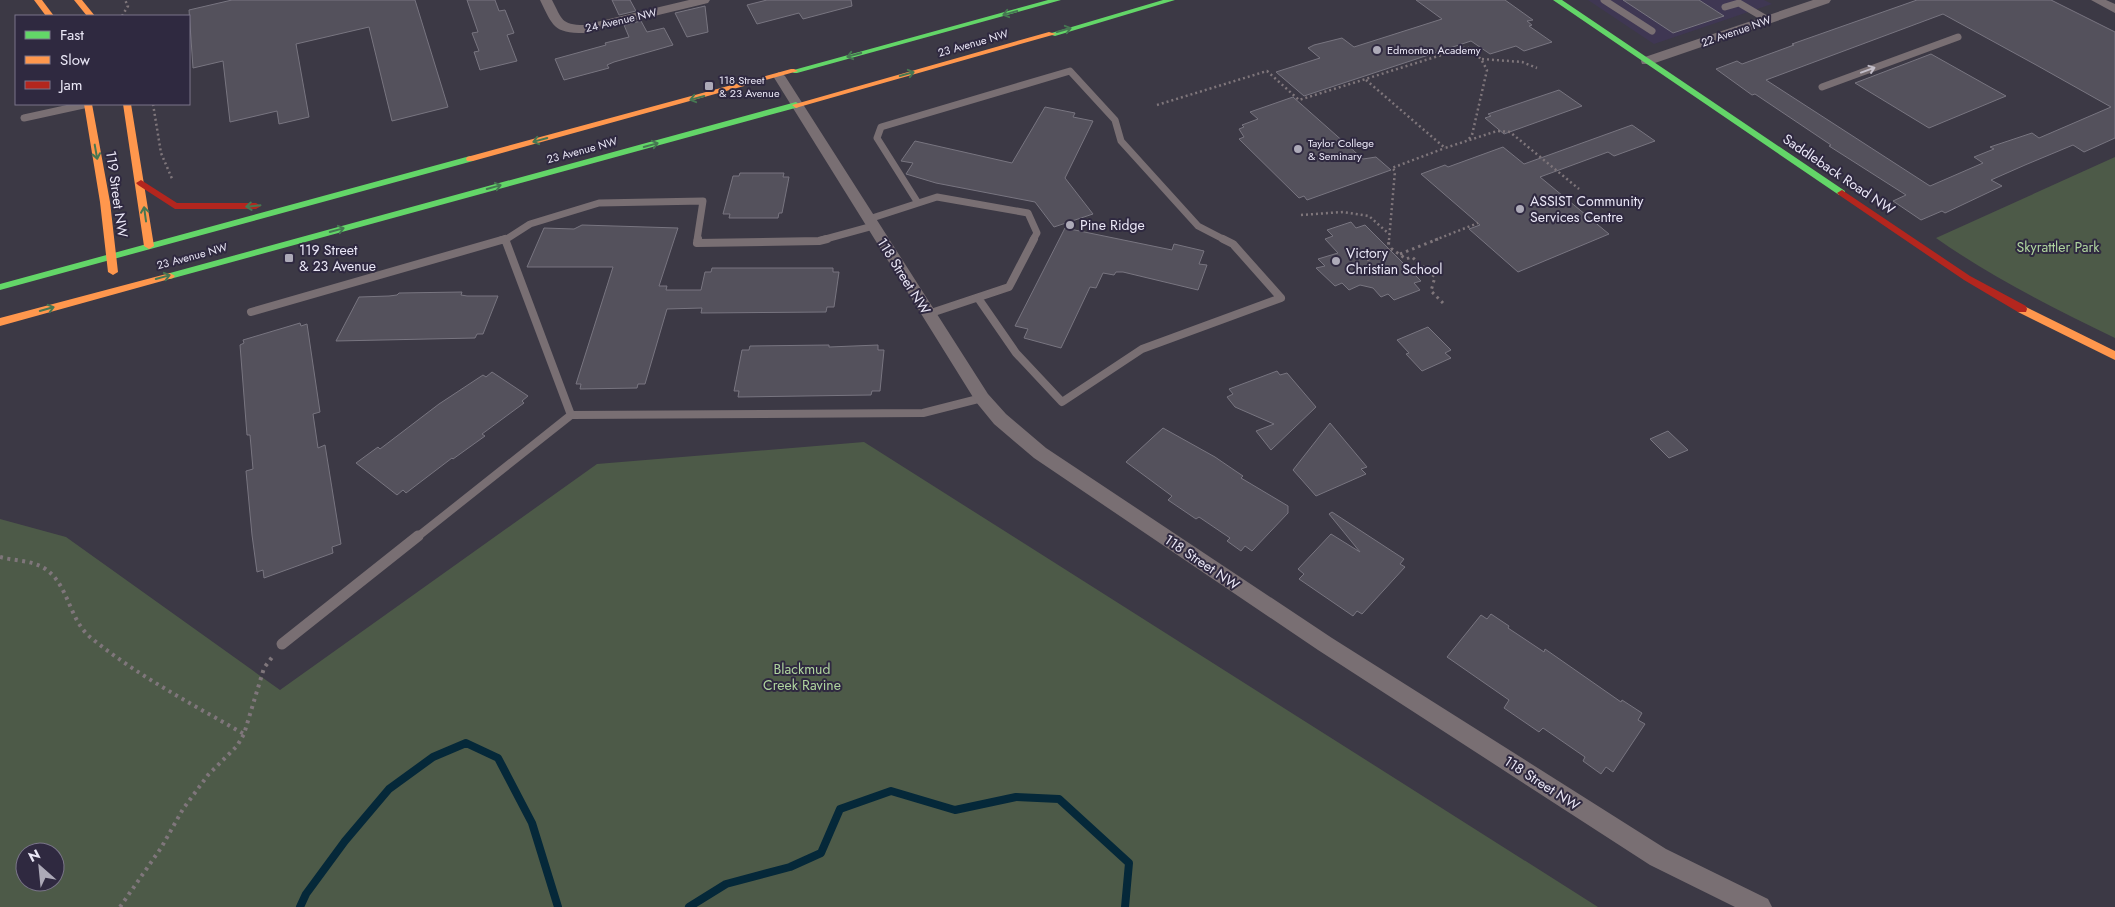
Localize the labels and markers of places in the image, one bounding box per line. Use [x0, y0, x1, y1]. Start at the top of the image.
place label: Edmonton Academy [1387, 42, 1481, 58]
marker: Edmonton Academy [1371, 44, 1383, 56]
place label: 118 Street & 23 Avenue [719, 72, 780, 101]
marker: 118 Street & 23 Avenue [703, 80, 715, 92]
place label: Taylor College & Seminary [1308, 135, 1374, 164]
marker: Taylor College & Seminary [1292, 143, 1304, 155]
place label: ASSIST Community Services Centre [1530, 191, 1644, 227]
marker: ASSIST Community Services Centre [1514, 203, 1526, 215]
place label: Pine Ridge [1080, 215, 1145, 235]
marker: Pine Ridge [1064, 219, 1076, 231]
place label: 119 Street & 23 Avenue [299, 240, 376, 276]
place label: Victory Christian School [1346, 243, 1443, 279]
marker: 119 Street & 23 Avenue [283, 252, 295, 264]
marker: Victory Christian School [1330, 255, 1342, 267]

